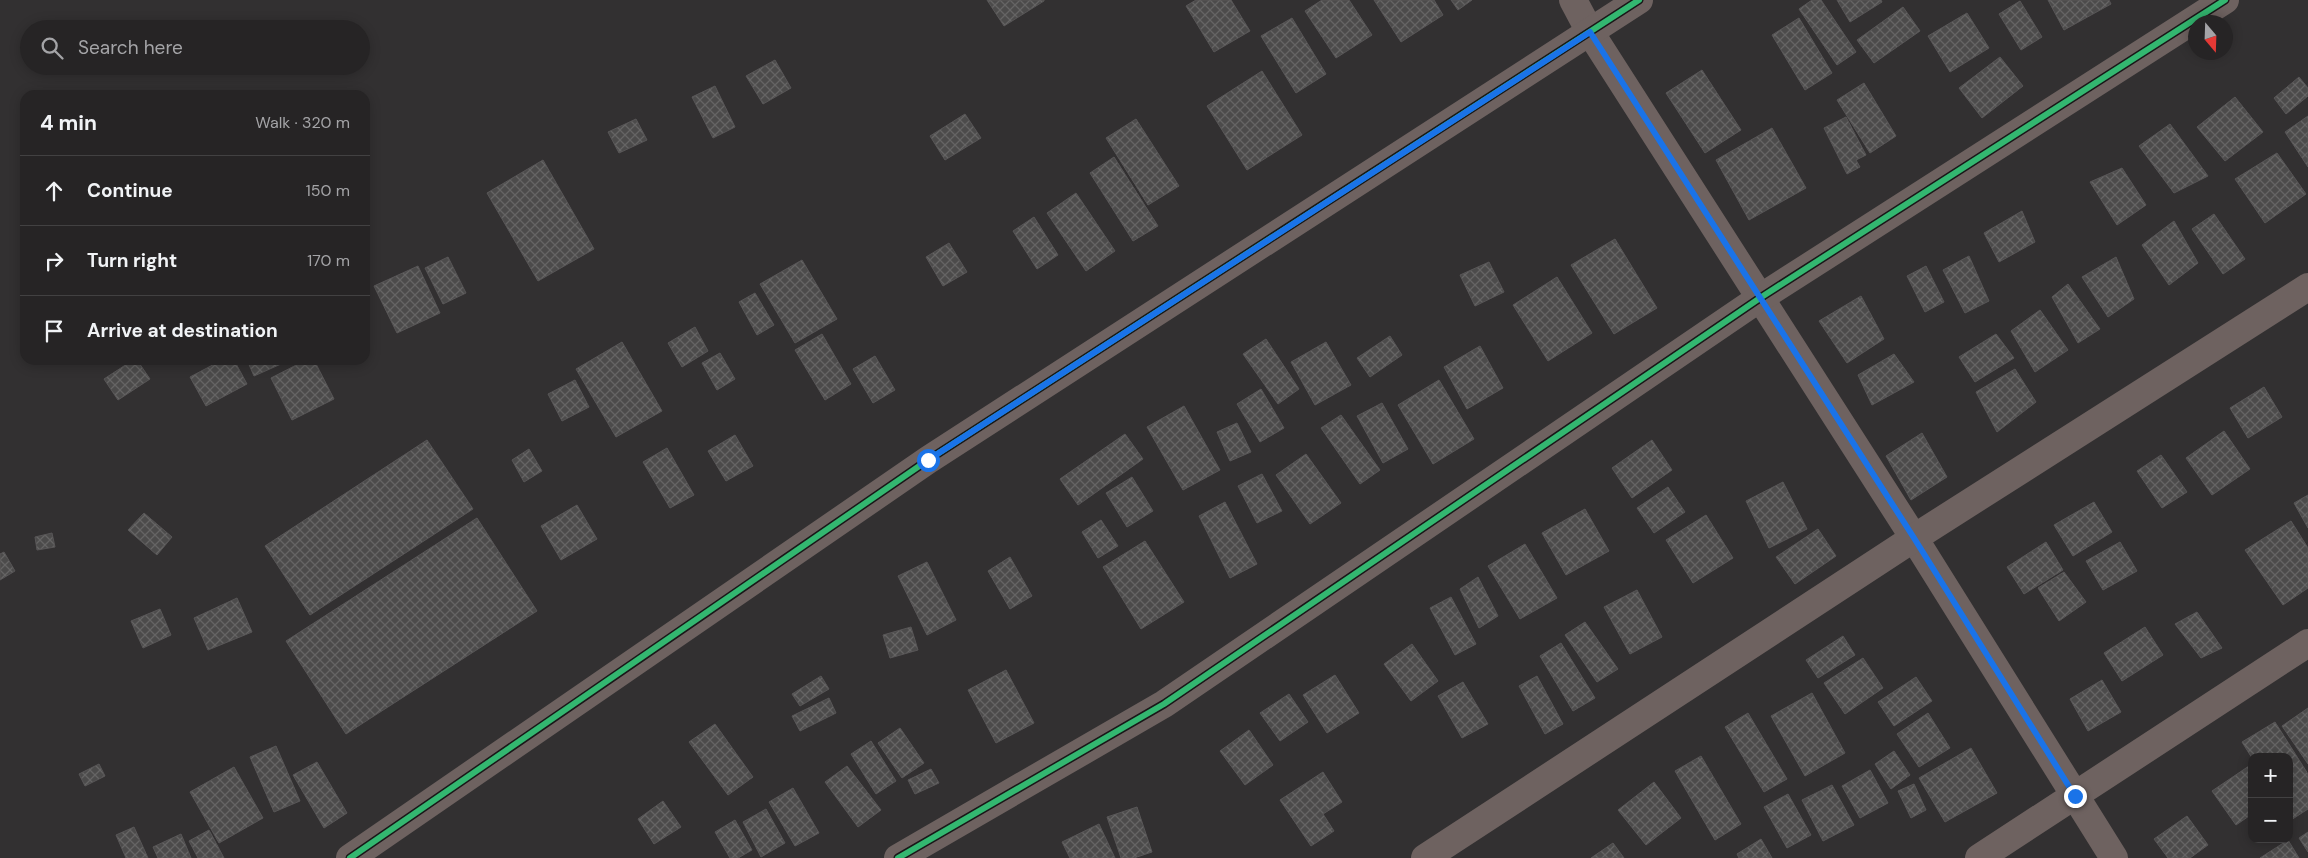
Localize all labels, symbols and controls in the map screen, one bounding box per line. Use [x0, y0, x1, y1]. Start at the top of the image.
north arrow [2188, 15, 2233, 60]
search box [20, 20, 370, 75]
icon: search [38, 34, 66, 62]
text: Search here [78, 35, 183, 60]
text: 4 min [40, 109, 97, 137]
text: Walk · 320 m [255, 112, 350, 133]
icon: ahead [40, 177, 68, 205]
text: Continue [87, 178, 173, 203]
text: 150 m [306, 180, 350, 201]
icon: right [40, 247, 68, 275]
text: Turn right [87, 248, 177, 273]
text: 170 m [307, 250, 350, 271]
icon: arrive [40, 317, 68, 345]
text: Arrive at destination [87, 318, 278, 343]
route start [917, 449, 940, 472]
map controls [2248, 753, 2293, 843]
button: + [2248, 753, 2293, 798]
route end [2064, 785, 2087, 808]
button: − [2248, 798, 2293, 843]

